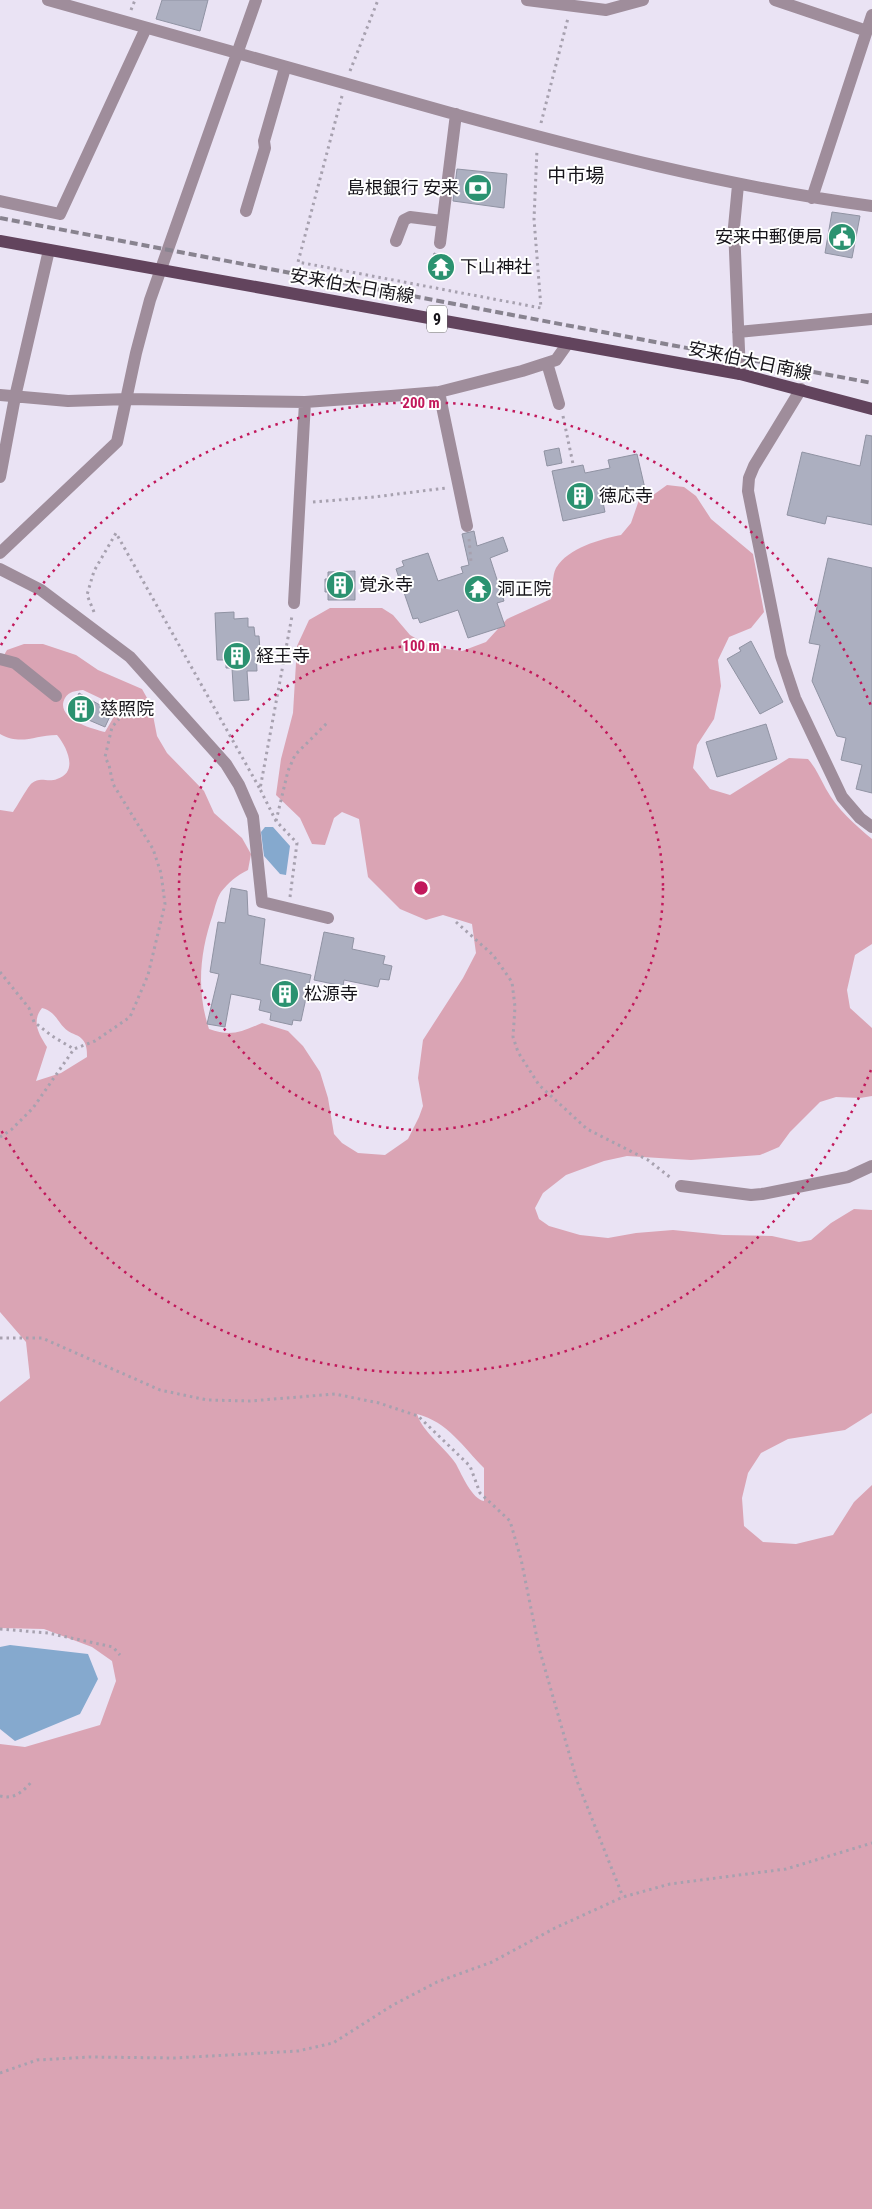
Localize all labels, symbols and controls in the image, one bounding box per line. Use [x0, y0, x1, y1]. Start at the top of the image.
district label: 中市場 [547, 164, 605, 187]
bank icon: 島根銀行 安来 [463, 173, 493, 203]
place label: 島根銀行 安来 [347, 177, 459, 198]
public building icon: 安来中郵便局 [827, 222, 857, 252]
place label: 安来中郵便局 [715, 226, 823, 247]
temple icon: 下山神社 [426, 252, 456, 282]
place label: 下山神社 [460, 256, 532, 277]
street label: 安来伯太日南線 [288, 264, 416, 307]
road number: 9 [427, 306, 447, 332]
street label: 安来伯太日南線 [686, 337, 814, 384]
text: 200 m [402, 394, 440, 412]
building icon: 徳応寺 [565, 481, 595, 511]
place label: 徳応寺 [599, 485, 653, 506]
building icon: 覚永寺 [325, 570, 355, 600]
place label: 覚永寺 [359, 574, 413, 595]
temple icon: 洞正院 [463, 574, 493, 604]
place label: 洞正院 [497, 578, 551, 599]
text: 100 m [402, 637, 440, 655]
building icon: 経王寺 [222, 641, 252, 671]
place label: 経王寺 [256, 645, 310, 666]
building icon: 慈照院 [66, 694, 96, 724]
place label: 慈照院 [100, 698, 154, 719]
centre of rings [412, 879, 430, 897]
building icon: 松源寺 [270, 979, 300, 1009]
place label: 松源寺 [304, 983, 358, 1004]

